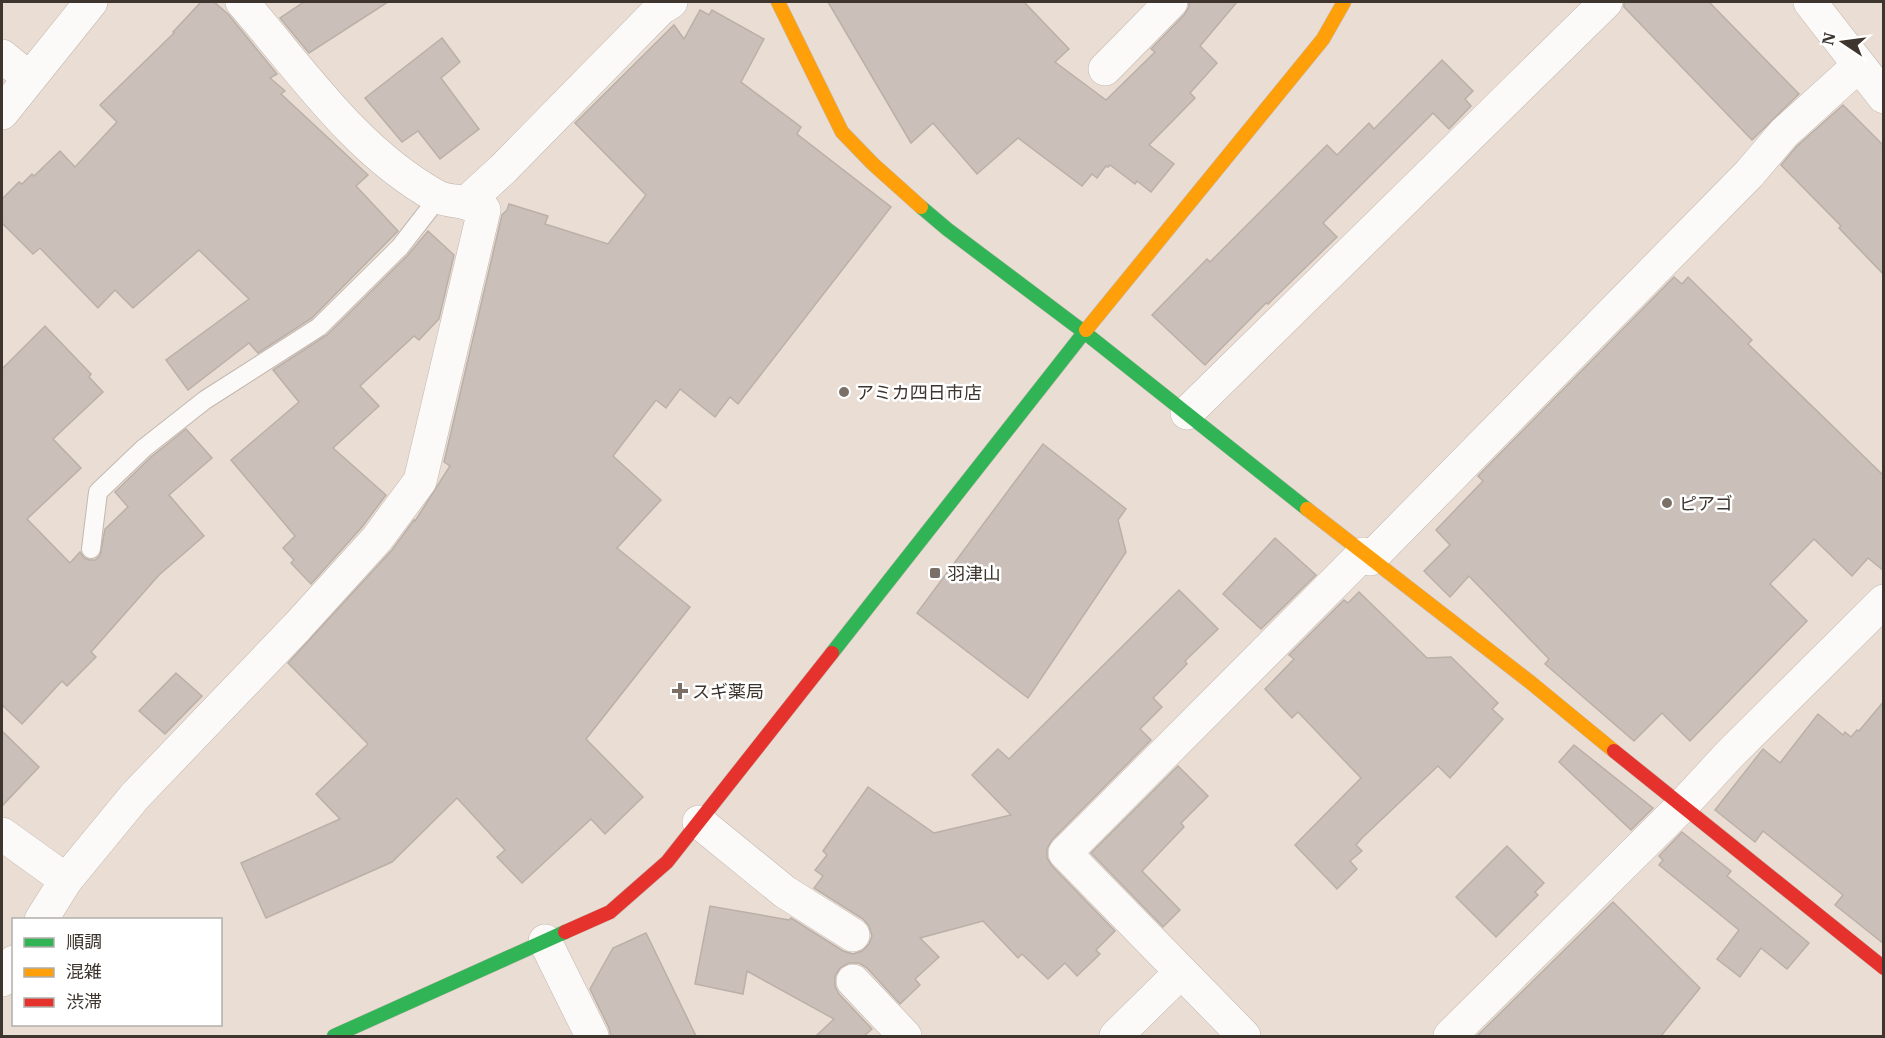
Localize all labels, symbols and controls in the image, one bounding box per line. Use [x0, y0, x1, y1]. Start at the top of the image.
north arrow [1813, 12, 1873, 72]
text: N [1817, 30, 1840, 47]
place label: アミカ四日市店 [856, 381, 982, 404]
marker: アミカ四日市店 [837, 385, 851, 399]
place label: ピアゴ [1679, 492, 1733, 515]
marker: ピアゴ [1660, 496, 1674, 510]
place label: 羽津山 [947, 562, 1001, 585]
marker: 羽津山 [928, 566, 942, 580]
place label: スギ薬局 [692, 680, 764, 703]
marker: スギ薬局 [673, 684, 687, 698]
legend [12, 918, 222, 1026]
text: 順調 [66, 930, 102, 953]
text: 混雑 [66, 960, 102, 983]
text: 渋滞 [66, 990, 102, 1013]

